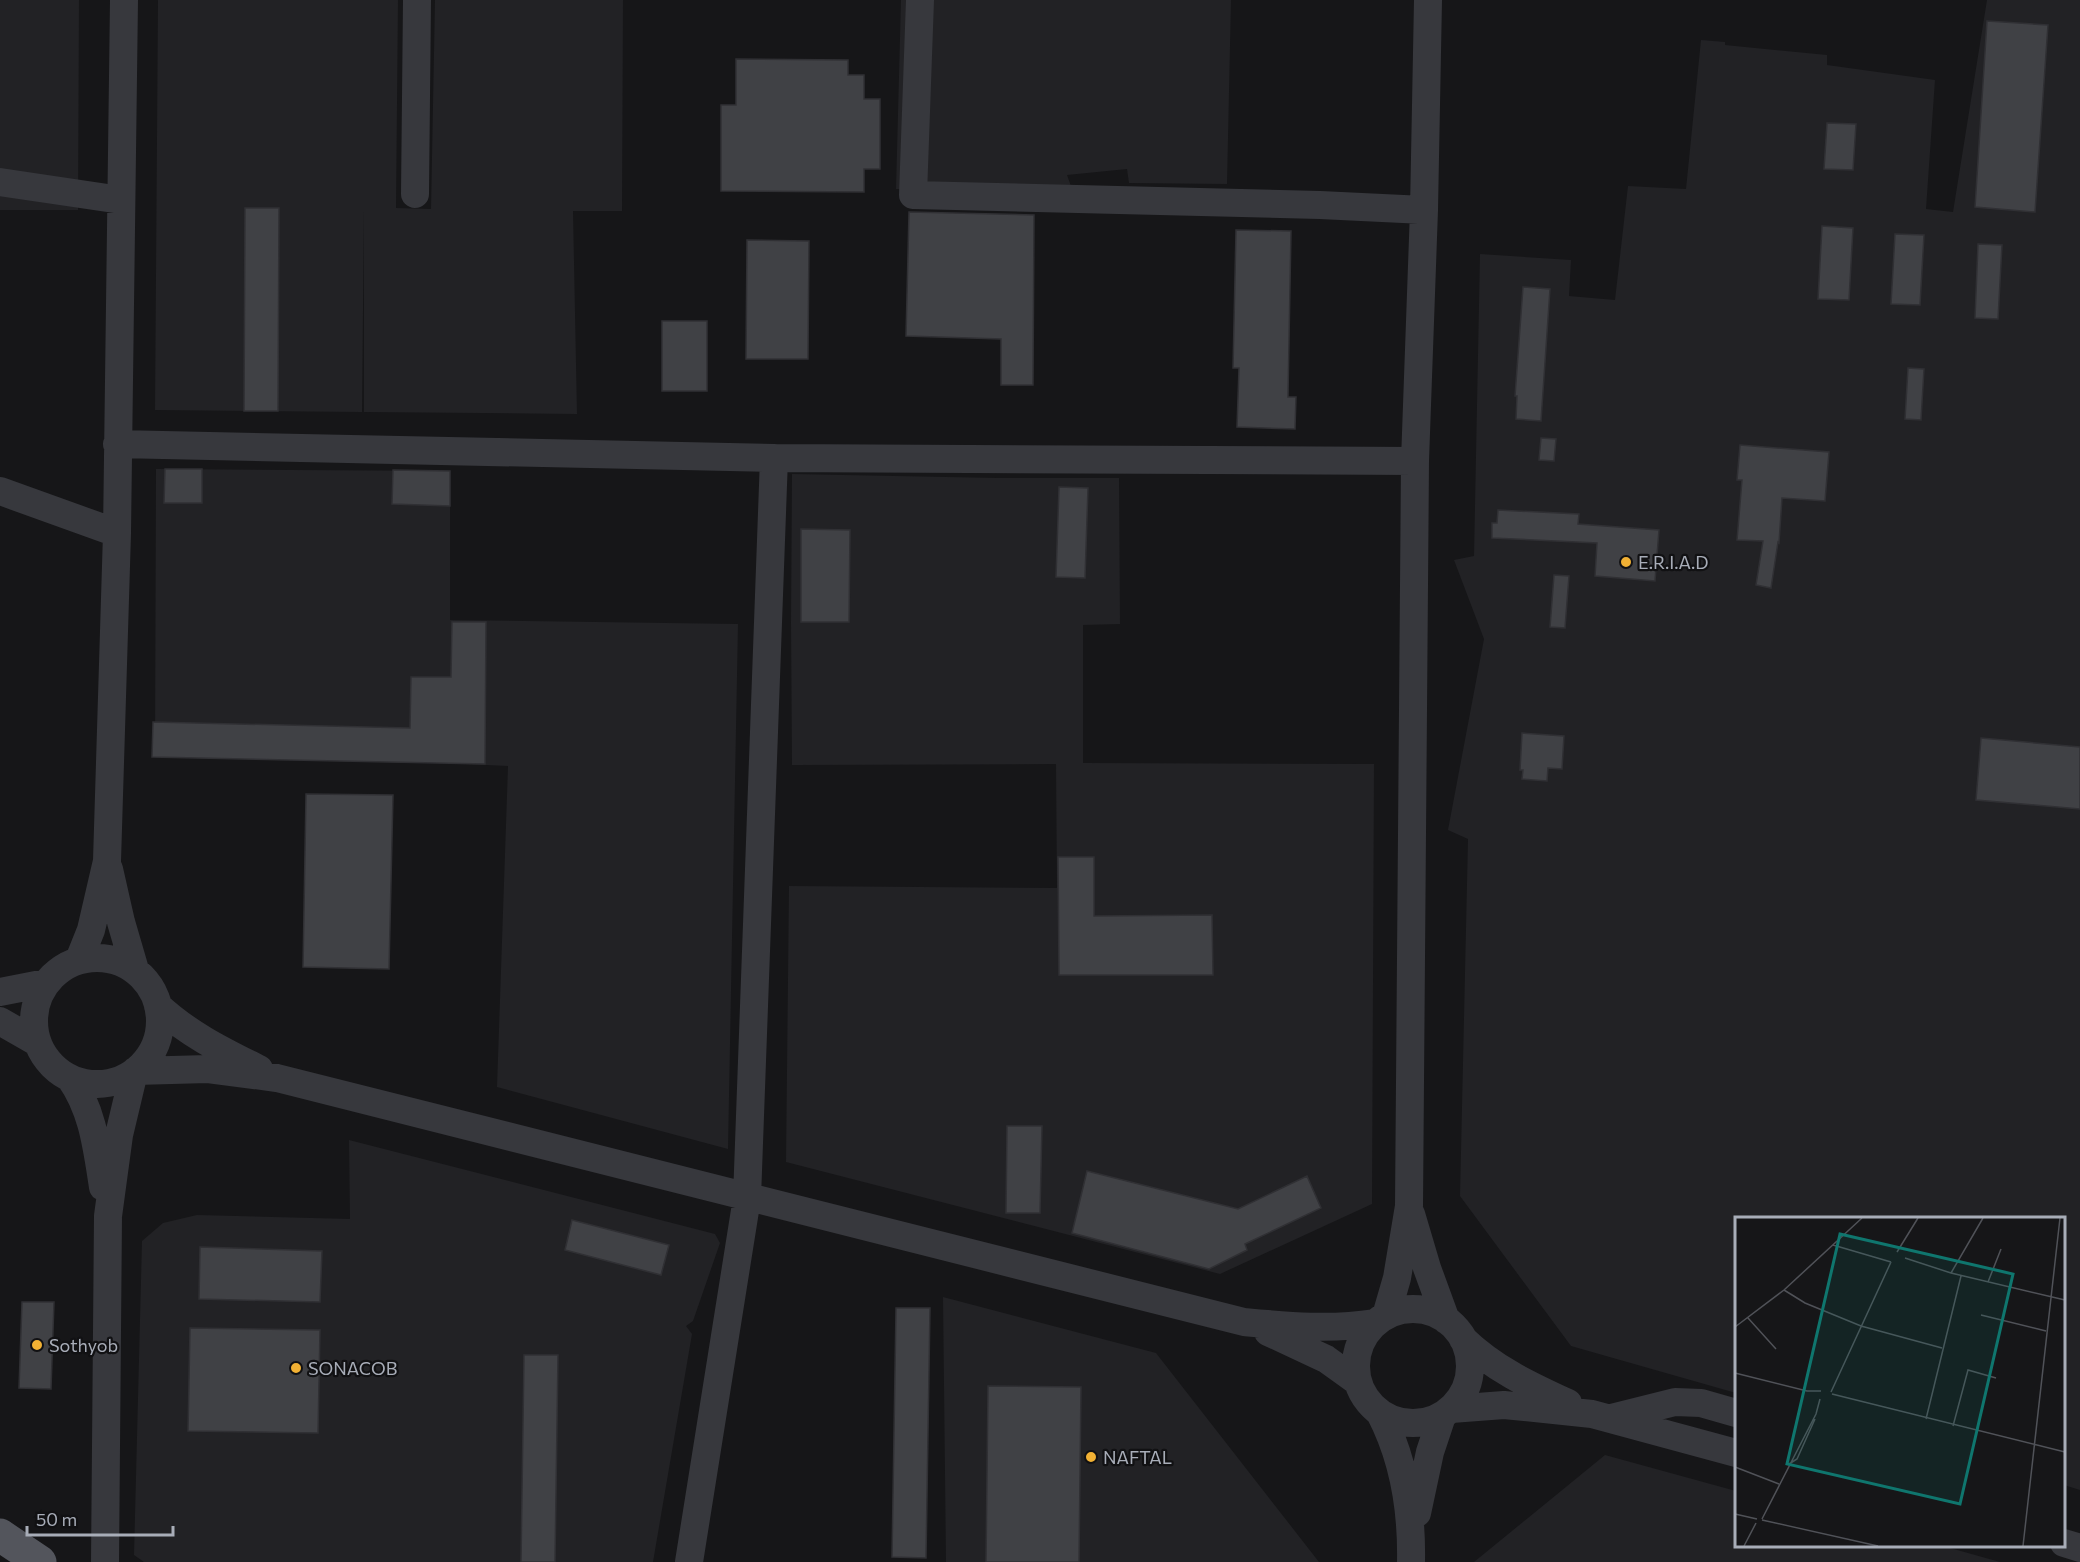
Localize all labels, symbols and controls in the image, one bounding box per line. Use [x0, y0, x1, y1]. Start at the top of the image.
place label: E.R.I.A.D [1638, 551, 1708, 573]
marker: E.R.I.A.D [1619, 555, 1633, 569]
inset map [1735, 1217, 2065, 1547]
place label: Sothyob [49, 1334, 118, 1356]
marker: Sothyob [30, 1338, 44, 1352]
place label: SONACOB [308, 1357, 397, 1379]
marker: SONACOB [289, 1361, 303, 1375]
place label: NAFTAL [1103, 1446, 1172, 1468]
marker: NAFTAL [1084, 1450, 1098, 1464]
scale bar [27, 1499, 172, 1537]
text: 50 m [36, 1508, 77, 1530]

